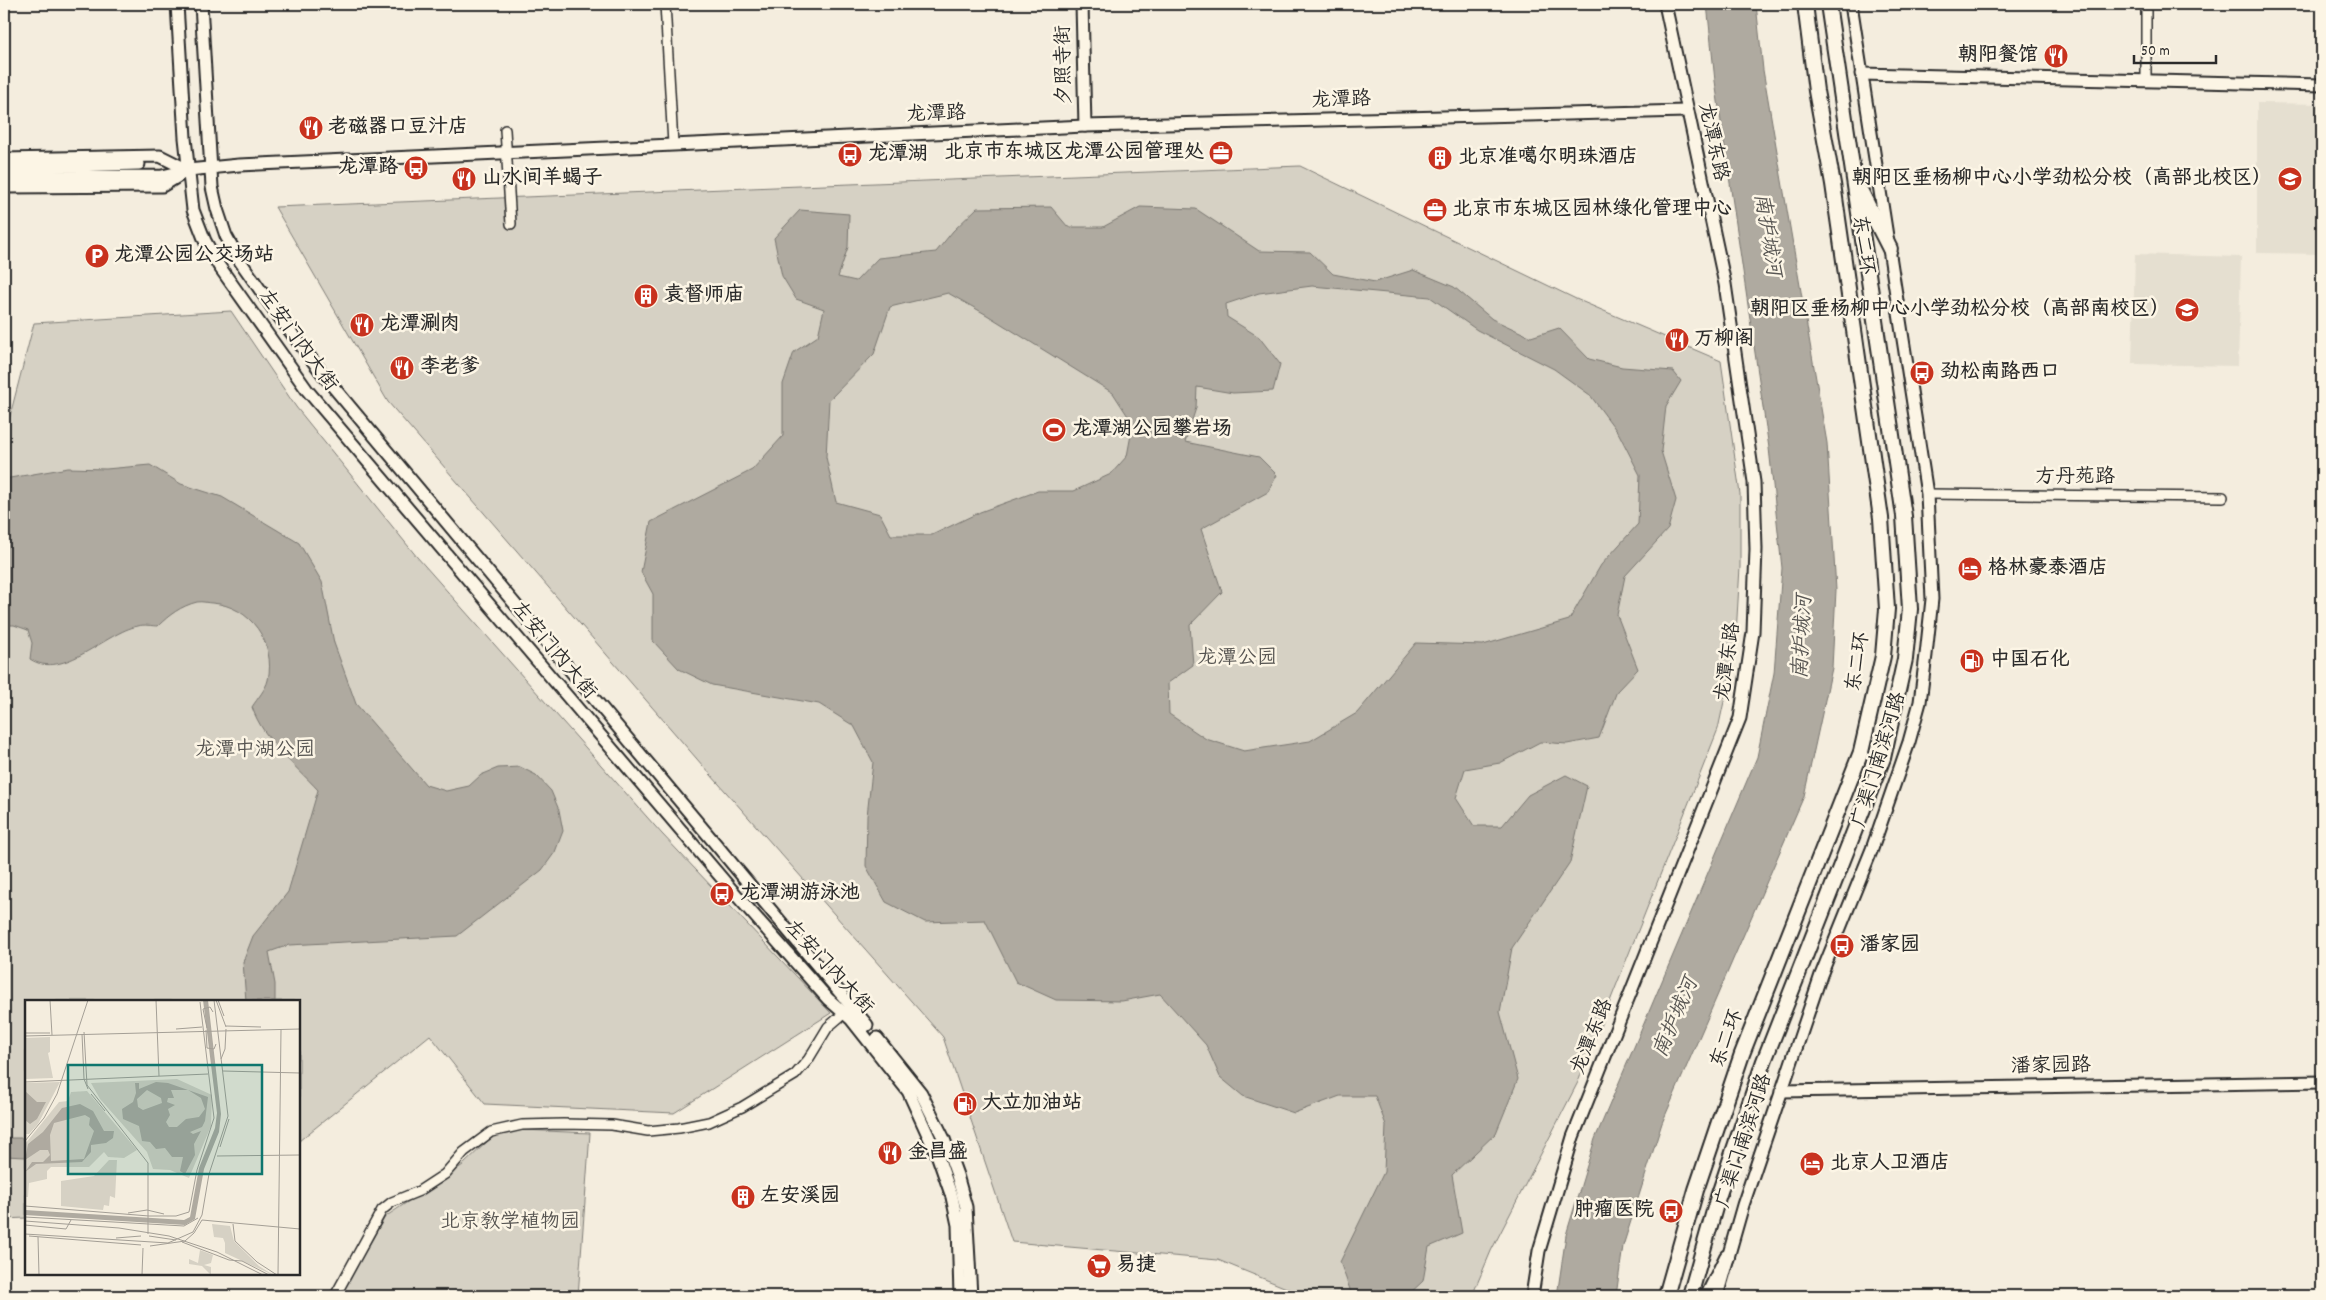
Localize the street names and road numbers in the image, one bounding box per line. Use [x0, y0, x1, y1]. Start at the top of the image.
street label: 夕照寺街 [1050, 25, 1080, 105]
street label: 龙潭路 [1311, 86, 1372, 116]
street label: 龙潭路 [906, 100, 967, 130]
street label: 龙潭东路 [1690, 100, 1734, 185]
street label: 东二环 [1844, 213, 1880, 277]
street label: 左安门内大街 [250, 284, 344, 398]
street label: 方丹苑路 [2035, 464, 2116, 492]
street label: 左安门内大街 [504, 596, 602, 706]
street label: 龙潭东路 [1710, 619, 1749, 704]
street label: 东二环 [1840, 630, 1878, 694]
street label: 广渠门南滨河路 [1846, 688, 1914, 831]
street label: 左安门内大街 [777, 915, 879, 1021]
street label: 龙潭东路 [1565, 994, 1621, 1079]
street label: 东二环 [1705, 1006, 1751, 1072]
street label: 潘家园路 [2011, 1052, 2092, 1082]
street label: 广渠门南滨河路 [1710, 1069, 1780, 1212]

